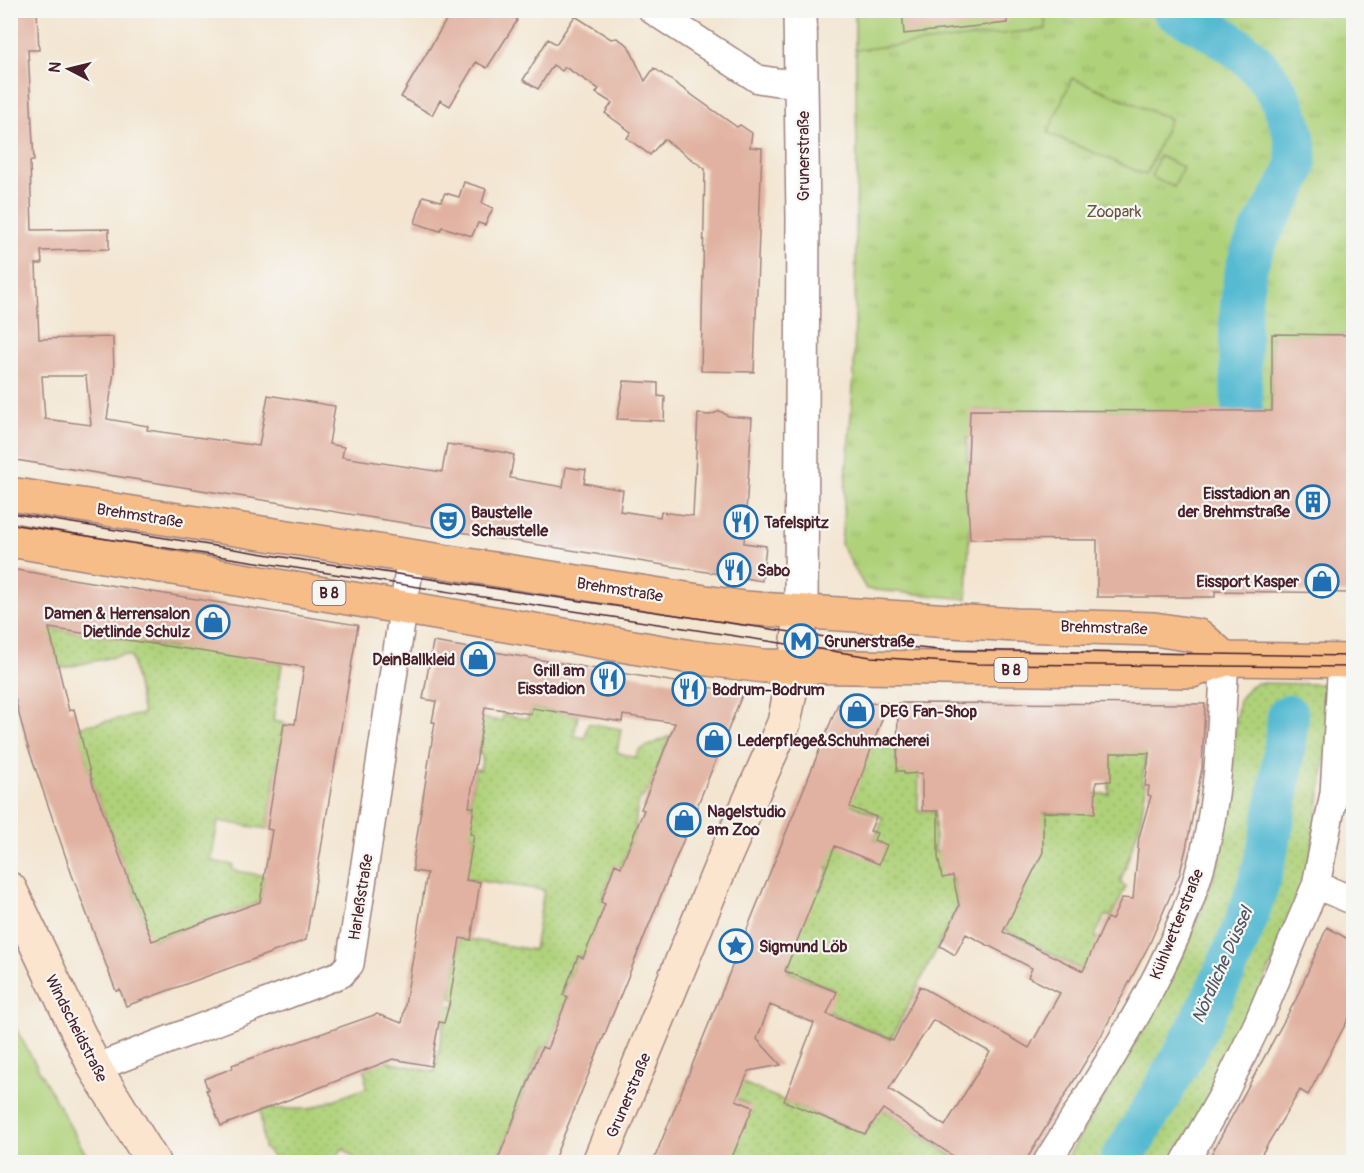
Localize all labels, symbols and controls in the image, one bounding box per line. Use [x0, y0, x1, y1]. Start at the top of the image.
north arrow [39, 39, 99, 99]
text: N [45, 61, 66, 74]
street label: Grunerstraße [794, 111, 814, 201]
park label: Zoopark [1087, 202, 1142, 222]
place label: Eisstadion an der Brehmstraße [1178, 484, 1291, 522]
building icon: Eisstadion an der Brehmstraße [1295, 484, 1331, 520]
street label: Brehmstraße [95, 499, 185, 533]
theatre icon: Baustelle Schaustelle [430, 503, 466, 539]
place label: Baustelle Schaustelle [471, 503, 549, 541]
restaurant icon: Tafelspitz [723, 504, 759, 540]
place label: Tafelspitz [763, 513, 830, 533]
restaurant icon: Sabo [716, 552, 752, 588]
place label: Sabo [757, 561, 791, 581]
shop icon: Eissport Kasper [1304, 563, 1340, 599]
place label: Eissport Kasper [1196, 572, 1299, 592]
street label: Brehmstraße [575, 573, 665, 607]
road number: B 8 [312, 581, 346, 605]
place label: Damen & Herrensalon Dietlinde Schulz [44, 604, 191, 642]
shop icon: Damen & Herrensalon Dietlinde Schulz [195, 604, 231, 640]
street label: Brehmstraße [1060, 616, 1148, 640]
metro station icon: Grunerstraße [783, 623, 819, 659]
place label: Grunerstraße [824, 632, 915, 652]
shop icon: DeinBallkleid [460, 641, 496, 677]
place label: DeinBallkleid [372, 650, 455, 670]
road number: B 8 [994, 658, 1028, 682]
place label: Grill am Eisstadion [517, 661, 585, 699]
restaurant icon: Grill am Eisstadion [590, 661, 626, 697]
restaurant icon: Bodrum-Bodrum [671, 671, 707, 707]
place label: Bodrum-Bodrum [712, 680, 825, 700]
shop icon: DEG Fan-Shop [839, 693, 875, 729]
place label: DEG Fan-Shop [880, 702, 978, 722]
shop icon: Lederpflege&Schuhmacherei [696, 722, 732, 758]
place label: Lederpflege&Schuhmacherei [737, 731, 929, 751]
shop icon: Nagelstudio am Zoo [666, 802, 702, 838]
place label: Nagelstudio am Zoo [707, 802, 786, 840]
street label: Harleßstraße [344, 852, 378, 942]
street label: Kühlwetterstraße [1146, 866, 1208, 983]
water label: Nördliche Düssel [1187, 902, 1259, 1027]
place icon: Sigmund Löb [718, 928, 754, 964]
place label: Sigmund Löb [759, 937, 848, 957]
street label: Windscheidstraße [40, 971, 112, 1086]
street label: Grunerstraße [602, 1050, 656, 1141]

